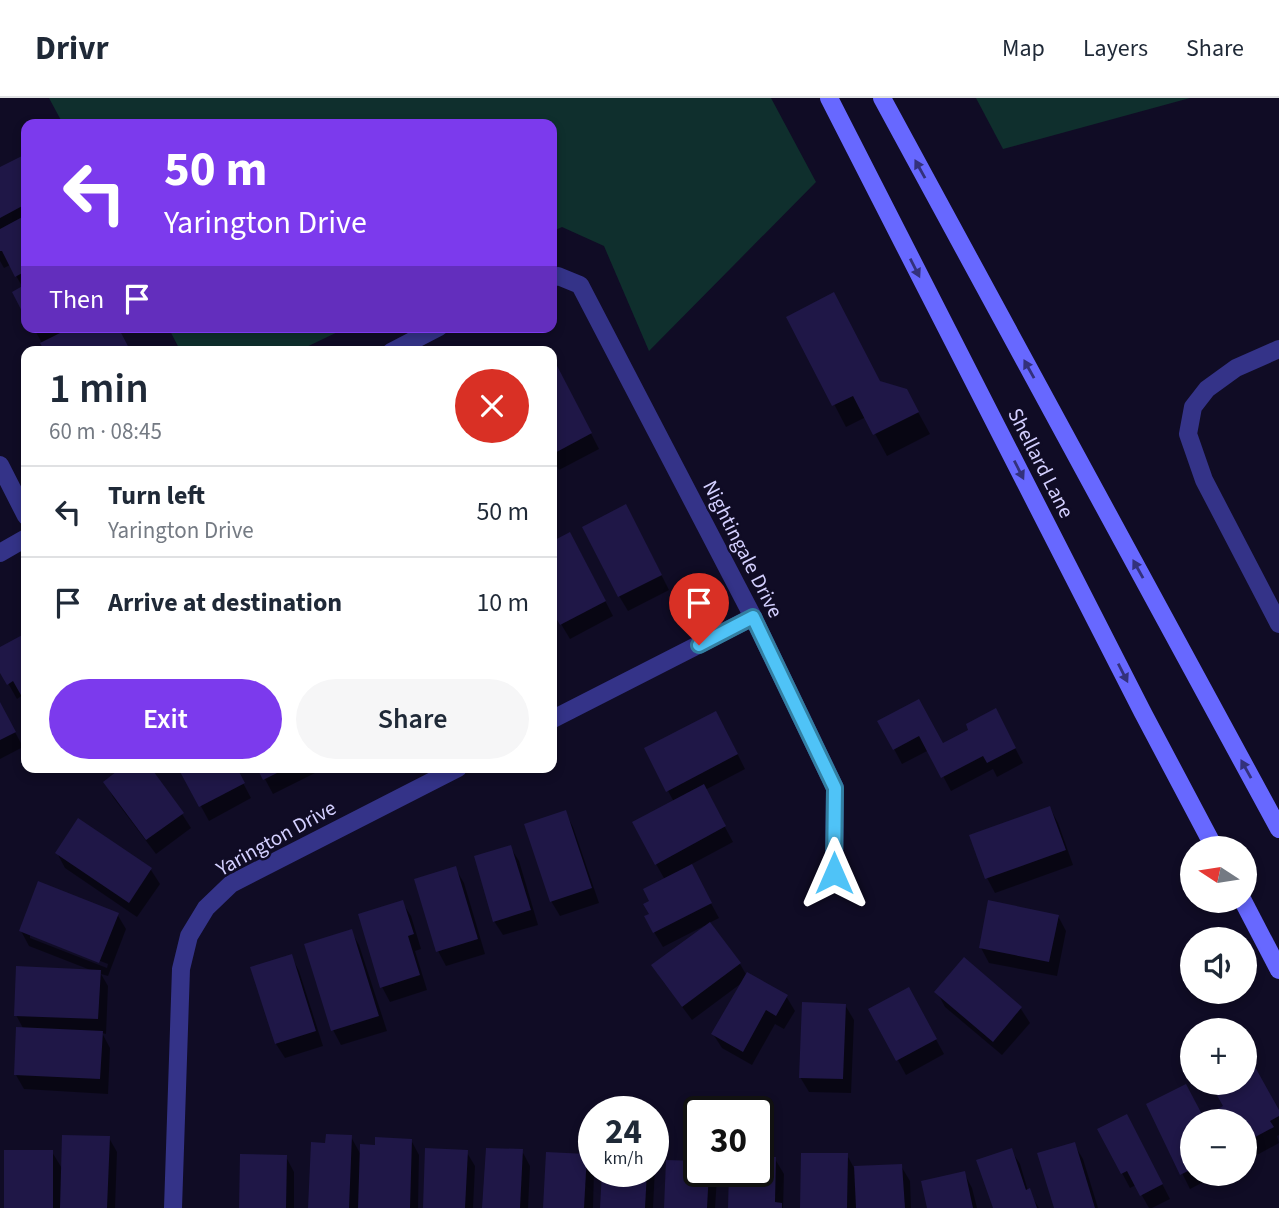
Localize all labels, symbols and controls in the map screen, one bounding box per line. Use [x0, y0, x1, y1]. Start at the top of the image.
text: Drivr [35, 25, 109, 72]
text: Map [1002, 31, 1045, 66]
text: Layers [1083, 31, 1148, 66]
text: Share [1186, 31, 1244, 66]
text: 50 m [164, 135, 268, 205]
icon: left [49, 147, 140, 238]
one-way arrow [914, 159, 926, 179]
text: Yarington Drive [164, 200, 367, 246]
one-way arrow [910, 258, 921, 278]
icon: arrive [118, 280, 156, 318]
text: Then [49, 281, 104, 318]
text: 1 min [49, 359, 149, 419]
one-way arrow [1023, 359, 1035, 379]
button: close [455, 369, 529, 443]
street label: Shellard Lane [1000, 403, 1082, 523]
text: 60 m · 08:45 [49, 415, 162, 448]
one-way arrow [1014, 460, 1025, 480]
street label: Nightingale Drive [695, 475, 791, 623]
text: Turn left [108, 477, 205, 514]
icon: left [49, 493, 87, 531]
text: 50 m [476, 493, 529, 530]
text: Yarington Drive [108, 514, 254, 547]
one-way arrow [1132, 559, 1144, 578]
pin [669, 573, 729, 645]
icon: arrive [49, 584, 87, 622]
text: Arrive at destination [108, 584, 342, 621]
text: 10 m [476, 584, 529, 621]
icon: arrive [680, 584, 718, 622]
one-way arrow [1117, 663, 1128, 683]
button: Exit [49, 679, 282, 759]
button: Share [296, 679, 529, 759]
one-way arrow [1241, 758, 1253, 778]
street label: Yarington Drive [210, 793, 341, 884]
position arrow [797, 836, 871, 910]
north arrow [1180, 836, 1256, 914]
map controls [1180, 836, 1257, 1186]
button: sound [1180, 927, 1257, 1004]
button: + [1180, 1018, 1257, 1095]
speed limit sign: 30 [683, 1096, 774, 1187]
text: 24 [605, 1107, 642, 1157]
button: − [1180, 1109, 1257, 1186]
text: km/h [604, 1146, 643, 1171]

